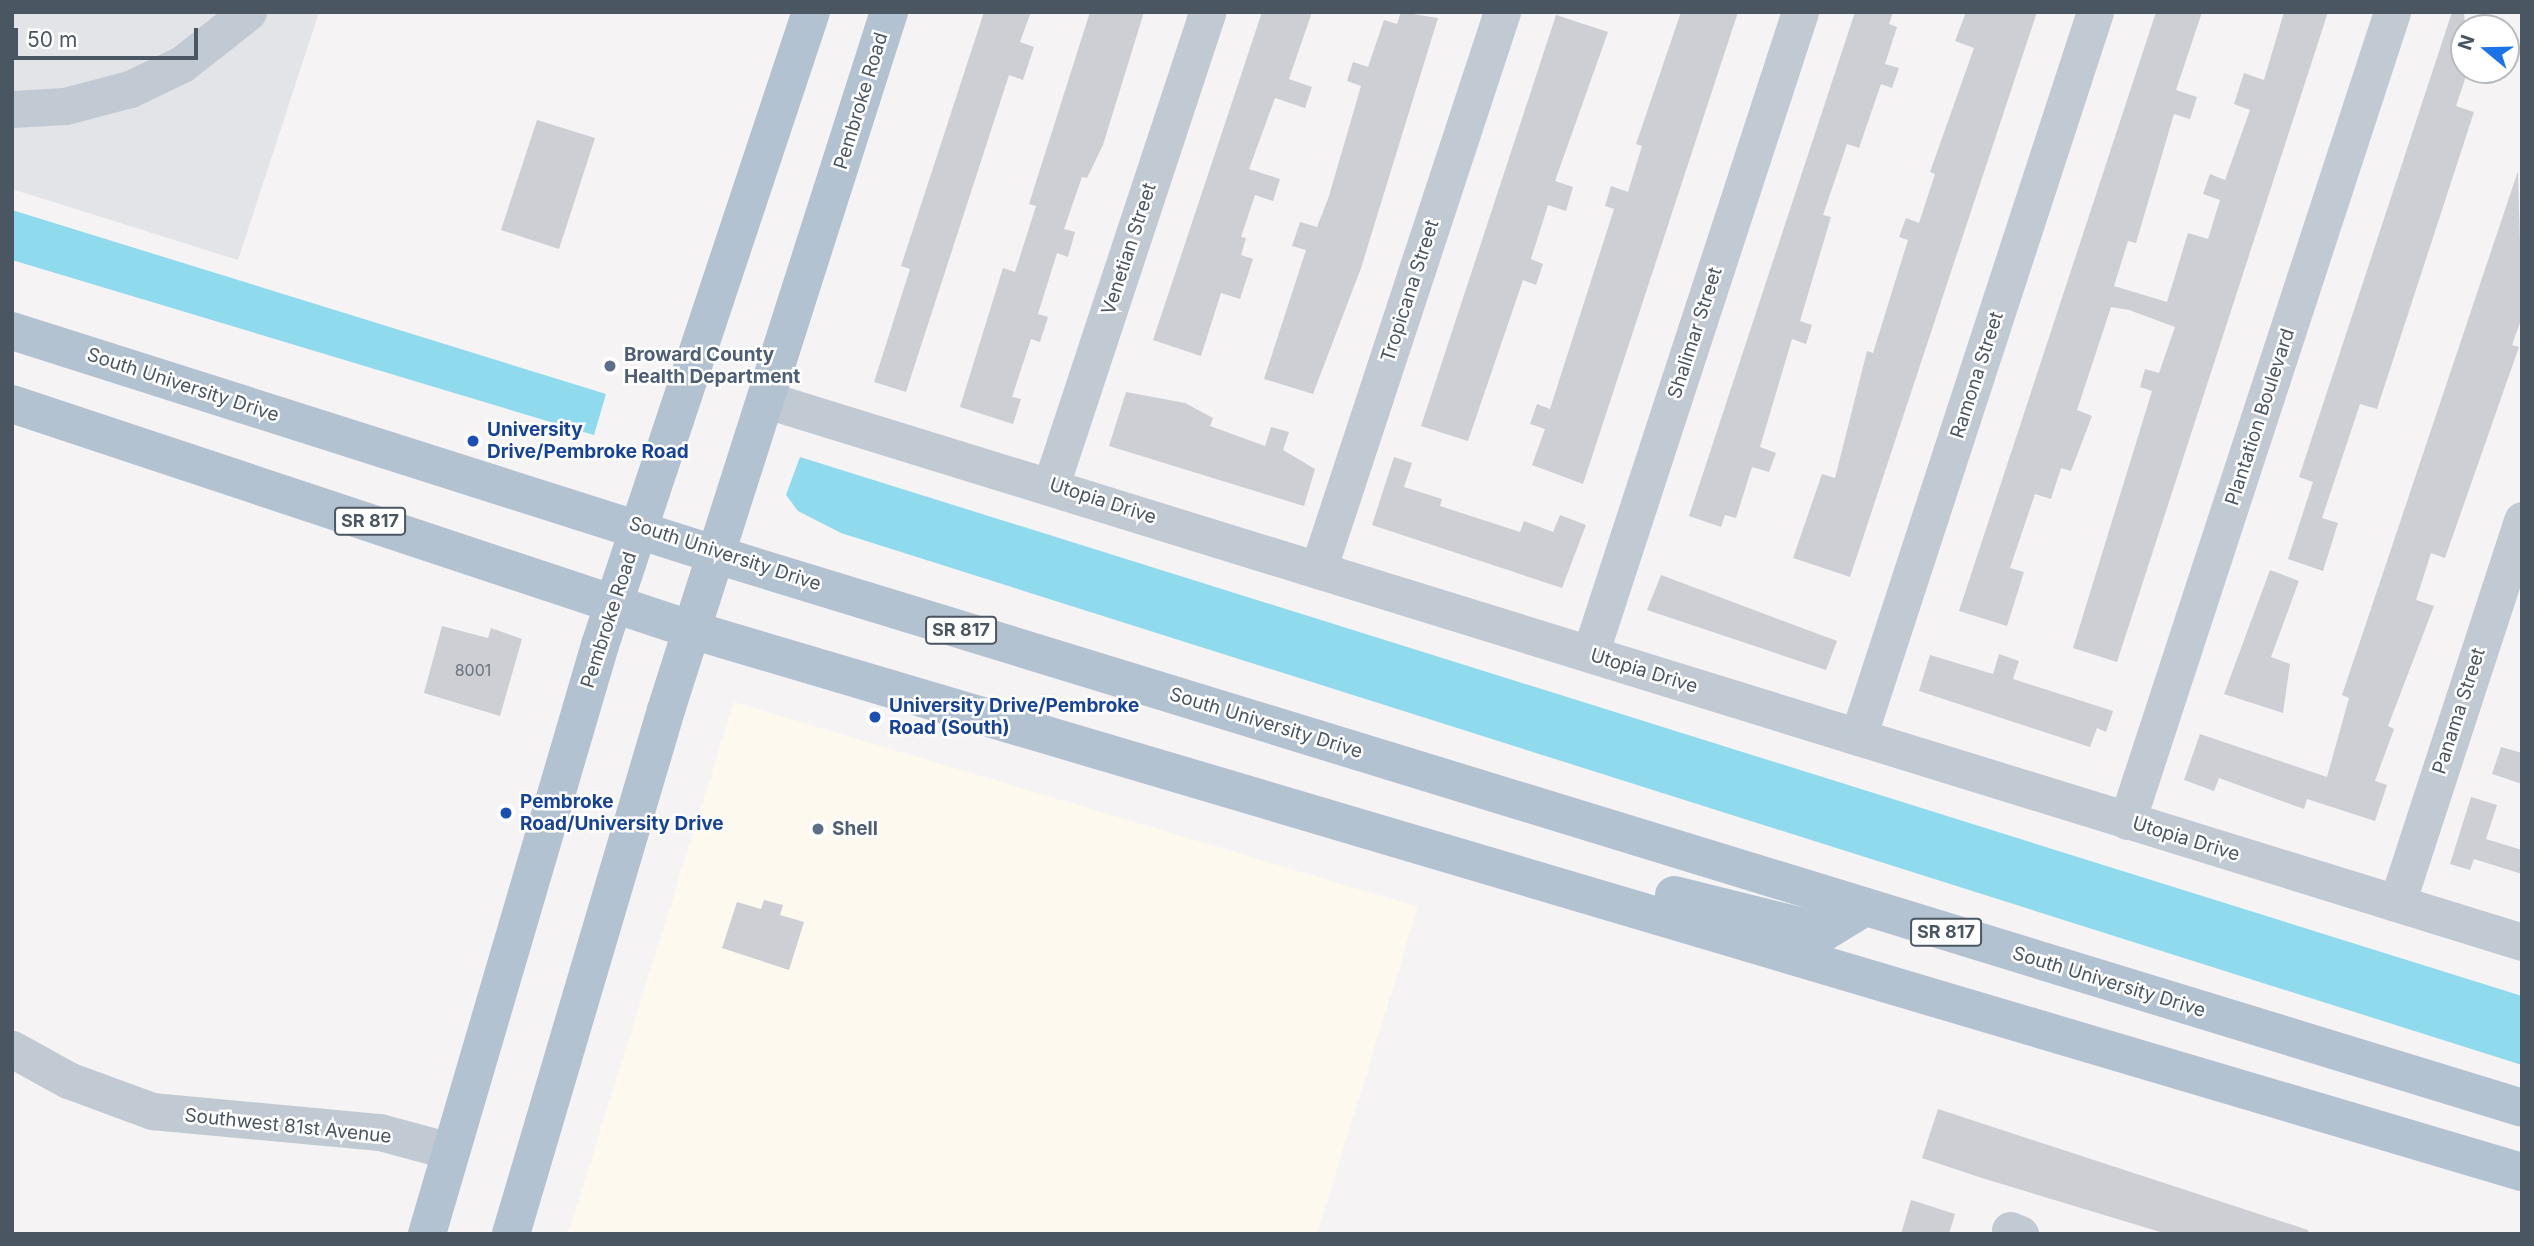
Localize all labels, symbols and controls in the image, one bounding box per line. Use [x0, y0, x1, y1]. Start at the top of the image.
scale bar [18, 14, 201, 58]
north arrow [2450, 14, 2520, 84]
text: 50 m [27, 27, 77, 52]
street label: Pembroke Road [829, 30, 893, 172]
text: N [2453, 32, 2480, 53]
street label: Venetian Street [1097, 180, 1161, 318]
street label: Tropicana Street [1376, 217, 1444, 365]
street label: Shalimar Street [1663, 264, 1727, 402]
street label: Ramona Street [1946, 309, 2008, 441]
street label: Plantation Boulevard [2221, 326, 2299, 508]
street label: South University Drive [84, 343, 282, 427]
place label: Broward County Health Department [624, 344, 800, 388]
marker: Broward County Health Department [602, 358, 618, 374]
place label: University Drive/Pembroke Road [487, 419, 689, 463]
marker: University Drive/Pembroke Road [465, 433, 481, 449]
street label: Utopia Drive [1047, 473, 1159, 529]
road number: SR 817 [333, 506, 407, 536]
street label: South University Drive [626, 512, 824, 596]
street label: Pembroke Road [576, 549, 642, 691]
road number: SR 817 [924, 616, 998, 644]
street label: Utopia Drive [1588, 644, 1700, 698]
street label: Panama Street [2428, 645, 2490, 777]
house number: 8001 [455, 660, 491, 680]
street label: South University Drive [1167, 683, 1365, 763]
place label: University Drive/Pembroke Road (South) [889, 695, 1139, 739]
marker: University Drive/Pembroke Road (South) [867, 709, 883, 725]
place label: Pembroke Road/University Drive [520, 791, 724, 835]
marker: Pembroke Road/University Drive [498, 805, 514, 821]
street label: Utopia Drive [2130, 812, 2242, 866]
place label: Shell [832, 818, 878, 840]
marker: Shell [810, 821, 826, 837]
road number: SR 817 [1909, 917, 1983, 946]
street label: South University Drive [2010, 942, 2208, 1022]
street label: Southwest 81st Avenue [183, 1104, 393, 1148]

